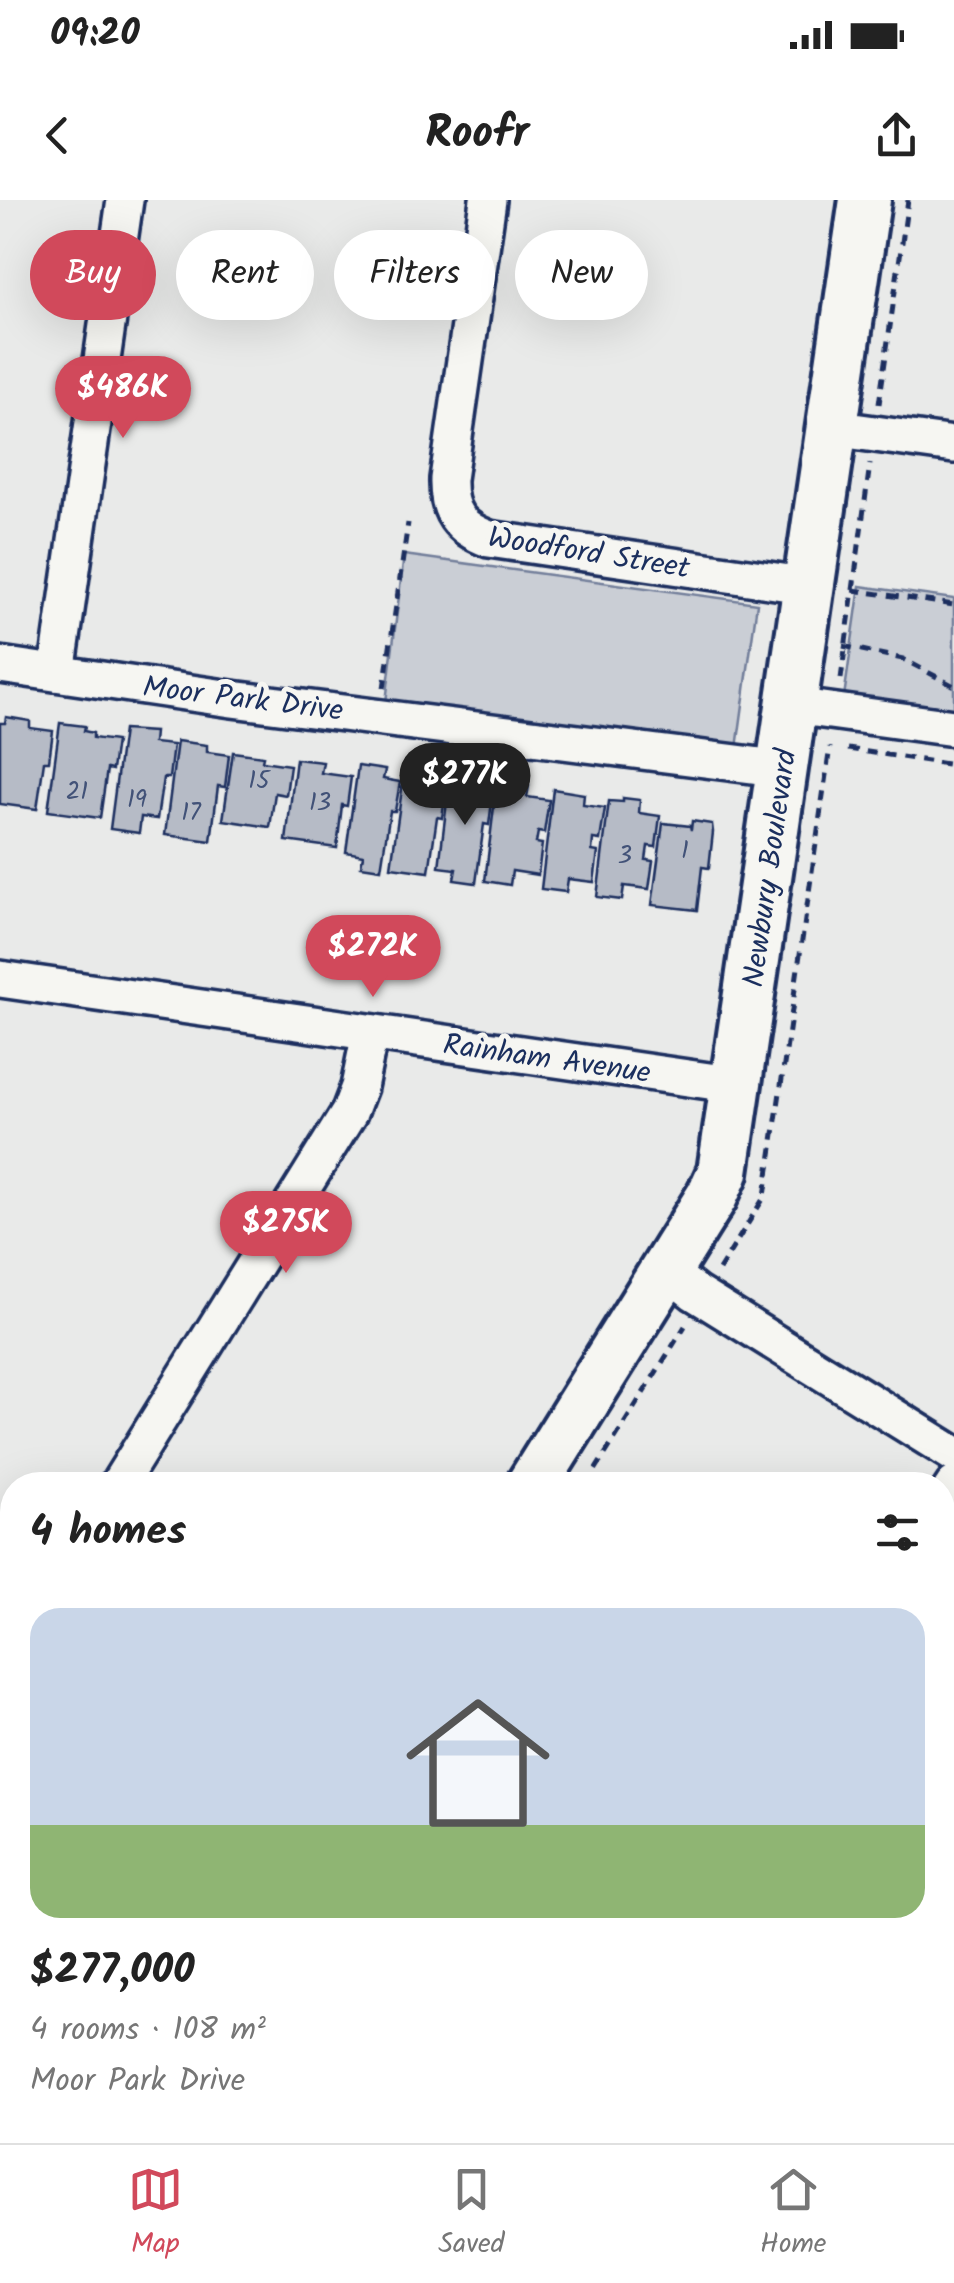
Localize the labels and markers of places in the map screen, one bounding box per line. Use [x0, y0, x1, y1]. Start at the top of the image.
pin: $486K [53, 356, 193, 441]
pin: $277K [395, 743, 535, 828]
pin: $272K [303, 915, 443, 1000]
pin: $275K [216, 1191, 356, 1276]

